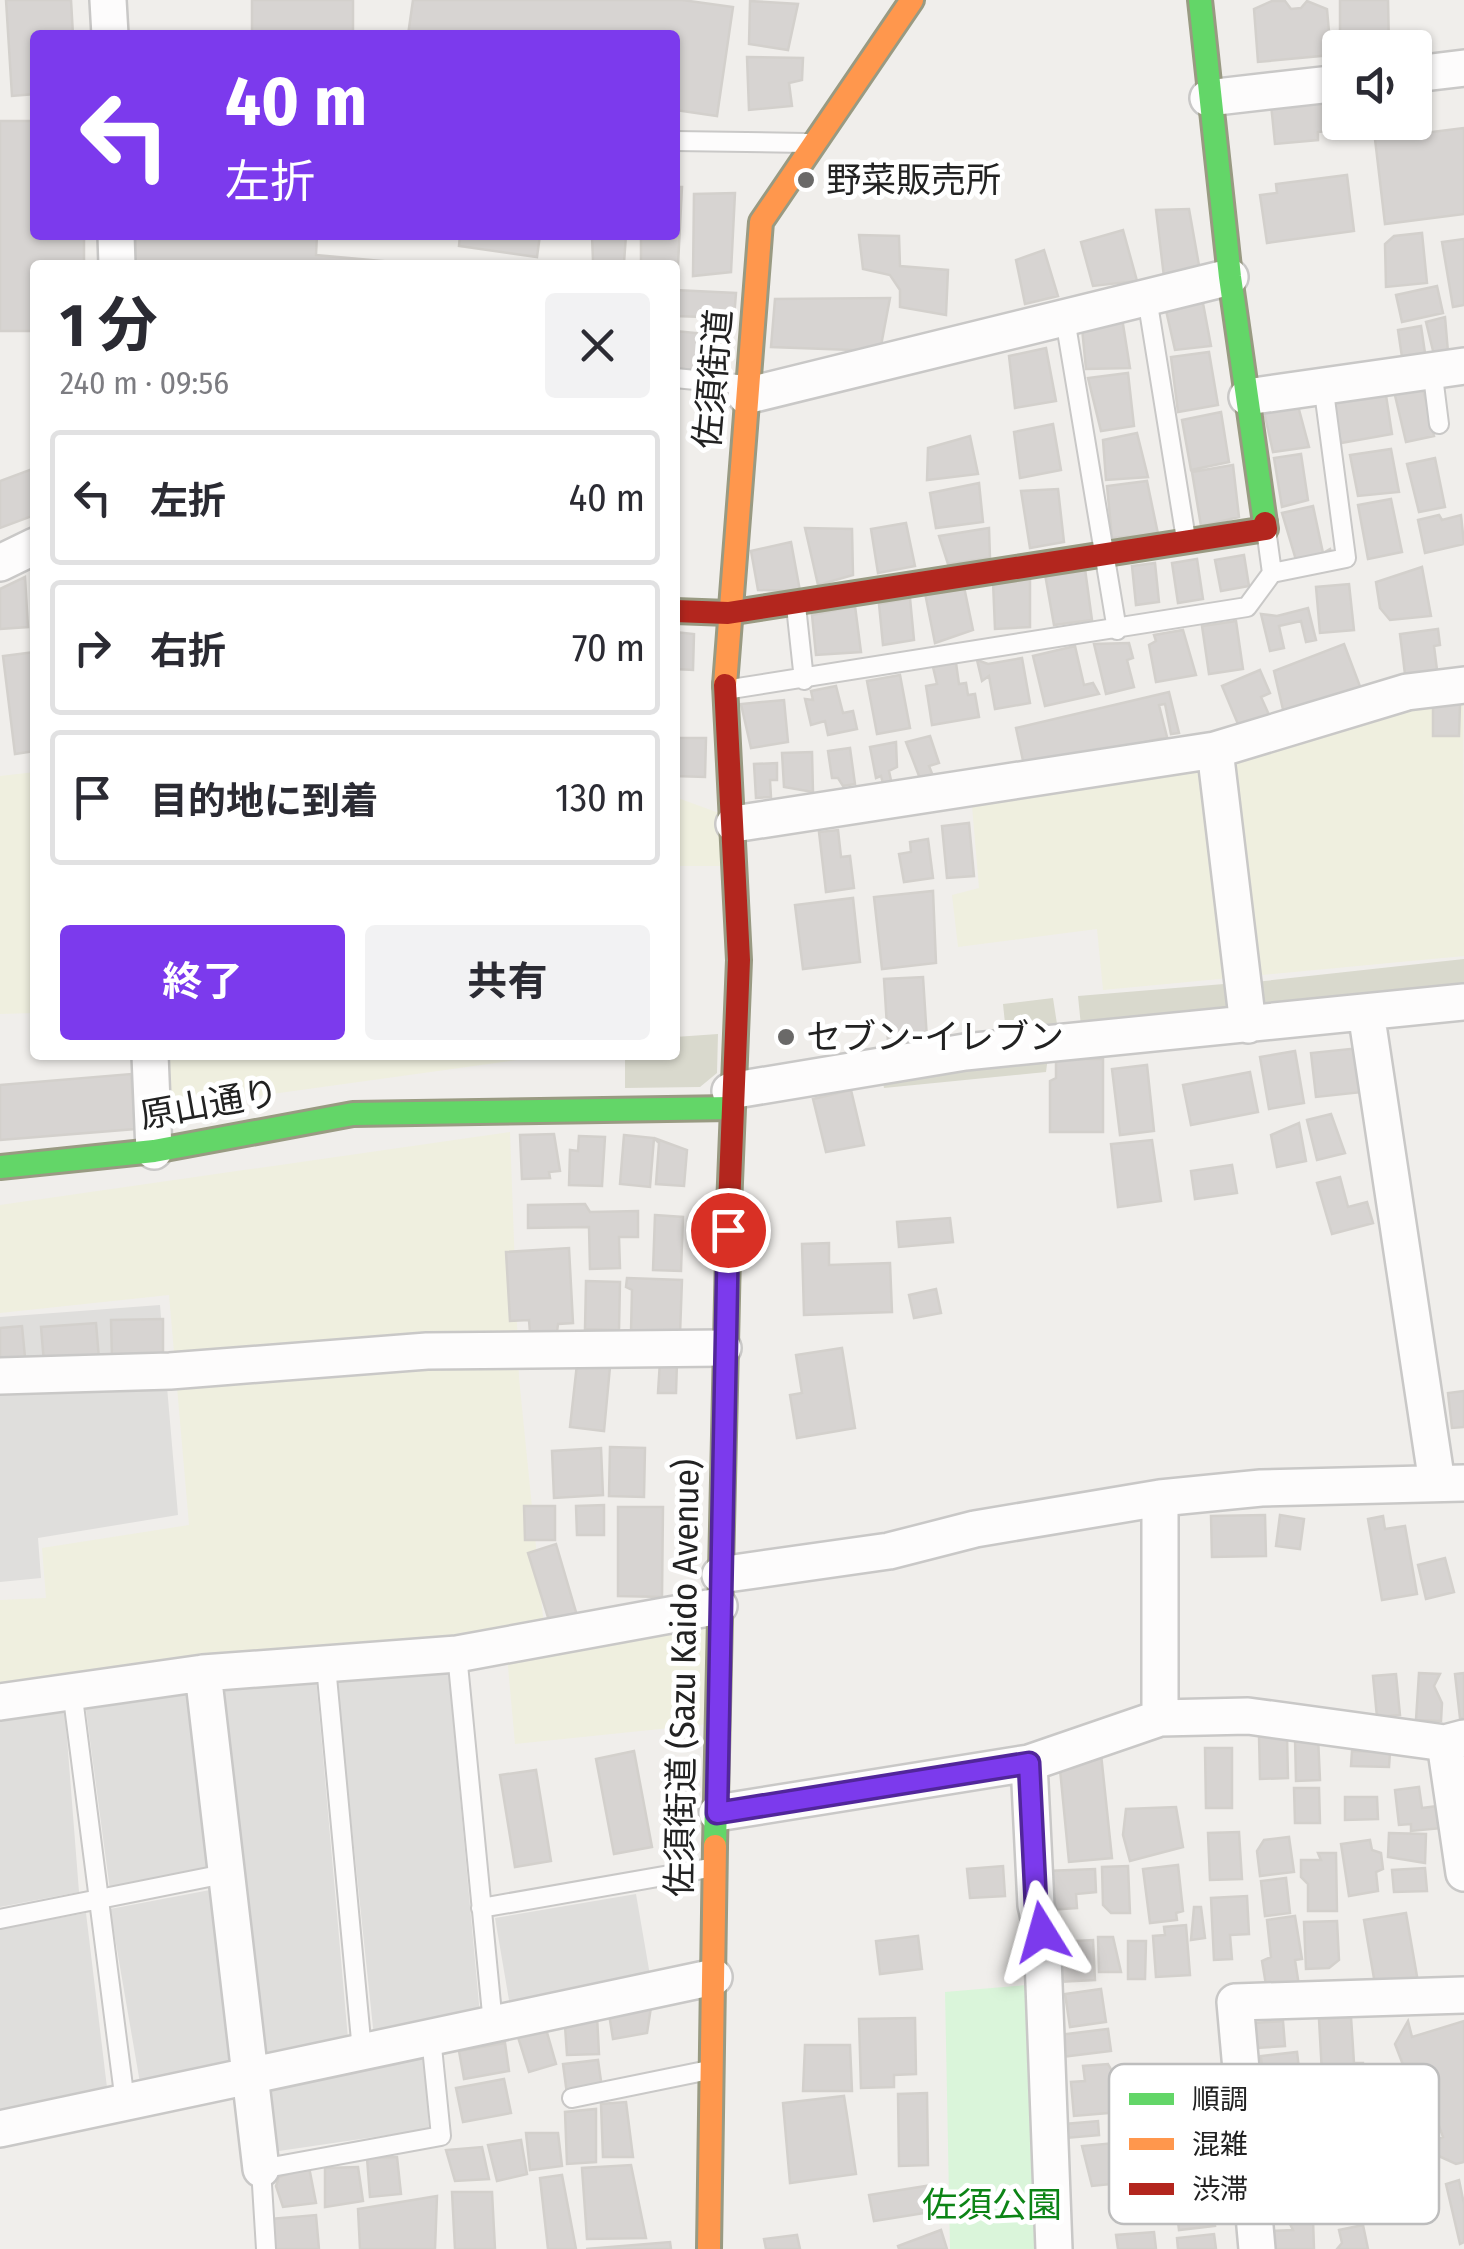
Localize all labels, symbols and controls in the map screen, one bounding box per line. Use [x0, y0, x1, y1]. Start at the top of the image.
map controls [1322, 30, 1432, 140]
button: sound [1322, 30, 1432, 140]
text: 40 m [225, 60, 367, 144]
icon: left [60, 70, 190, 200]
text: 左折 [225, 155, 315, 209]
place label: 野菜販売所 [826, 159, 1001, 201]
marker: 野菜販売所 [795, 169, 817, 191]
text: 1 分 [60, 290, 158, 362]
button: close [545, 293, 650, 398]
street label: 佐須街道 [686, 307, 740, 451]
text: 240 m · 09:56 [60, 364, 229, 402]
icon: left [65, 470, 120, 525]
text: 40 m [569, 475, 645, 521]
text: 左折 [150, 478, 226, 524]
icon: right [65, 620, 120, 675]
text: 70 m [572, 625, 645, 671]
text: 右折 [150, 628, 226, 674]
icon: arrive [65, 770, 120, 825]
text: 130 m [555, 775, 645, 821]
text: 目的地に到着 [150, 778, 378, 824]
button: 終了 [60, 925, 345, 1040]
button: 共有 [365, 925, 650, 1040]
place label: セブン-イレブン [806, 1016, 1064, 1058]
marker: セブン-イレブン [775, 1026, 797, 1048]
street label: 原山通り [136, 1071, 282, 1137]
pin [686, 1188, 771, 1273]
icon: arrive [701, 1203, 756, 1258]
street label: 佐須街道 (Sazu Kaido Avenue) [658, 1459, 708, 1897]
position arrow [990, 1880, 1094, 1984]
legend [1109, 2064, 1439, 2224]
text: 順調 [1192, 2083, 1248, 2116]
text: 混雑 [1192, 2128, 1248, 2161]
text: 渋滞 [1192, 2173, 1248, 2206]
park label: 佐須公園 [922, 2184, 1062, 2226]

